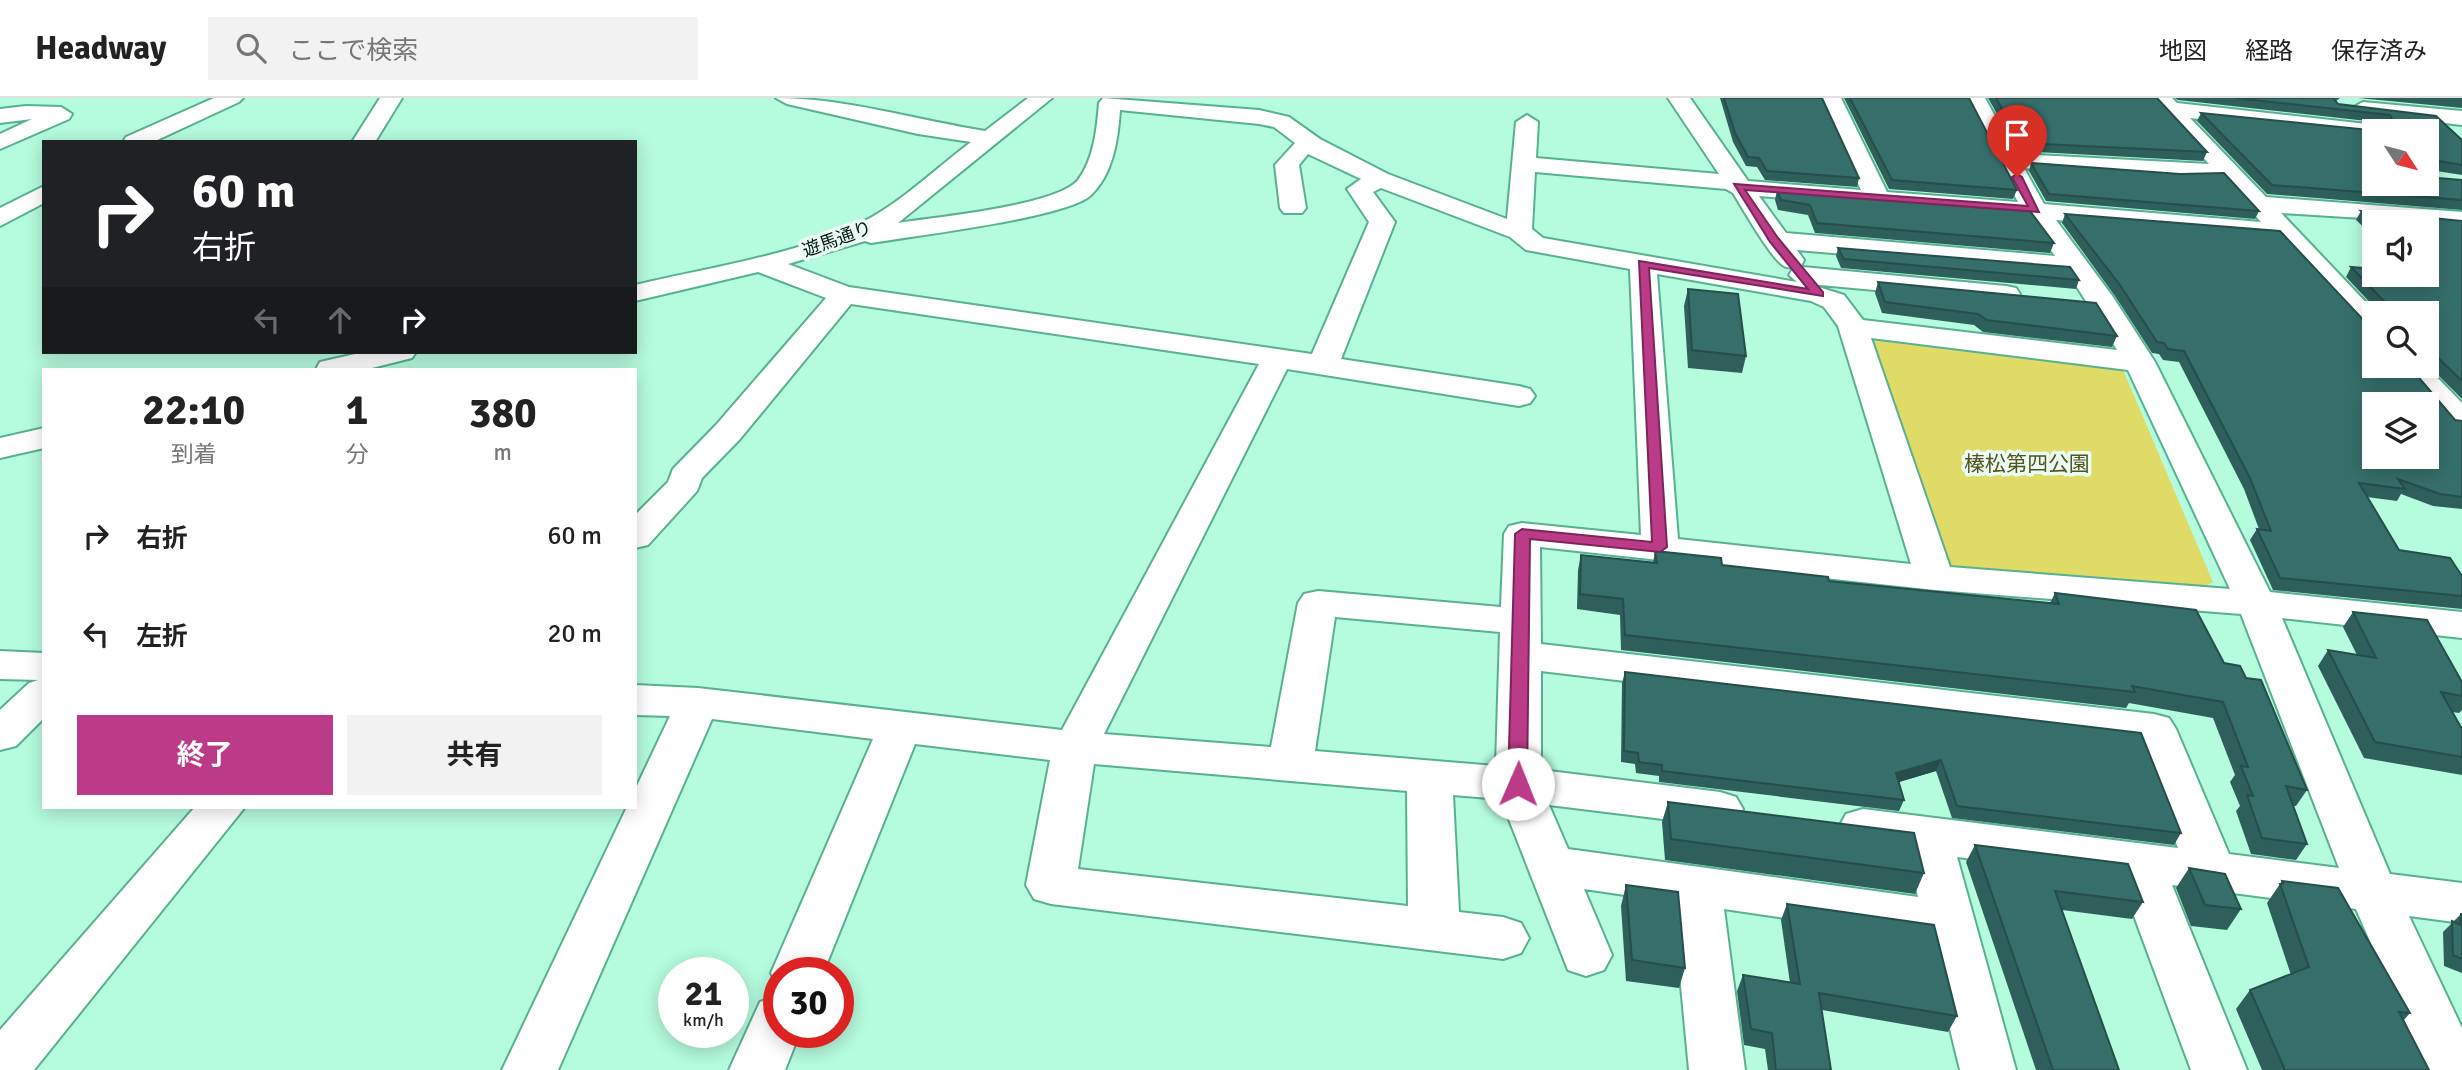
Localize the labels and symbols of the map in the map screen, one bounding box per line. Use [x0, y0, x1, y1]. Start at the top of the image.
pin [1987, 105, 2047, 177]
north arrow [2362, 119, 2440, 196]
street label: 遊馬通り [799, 216, 875, 262]
park label: 榛松第四公園 [1964, 451, 2090, 477]
position arrow [1481, 747, 1555, 821]
speed limit sign: 30 [763, 957, 854, 1048]

